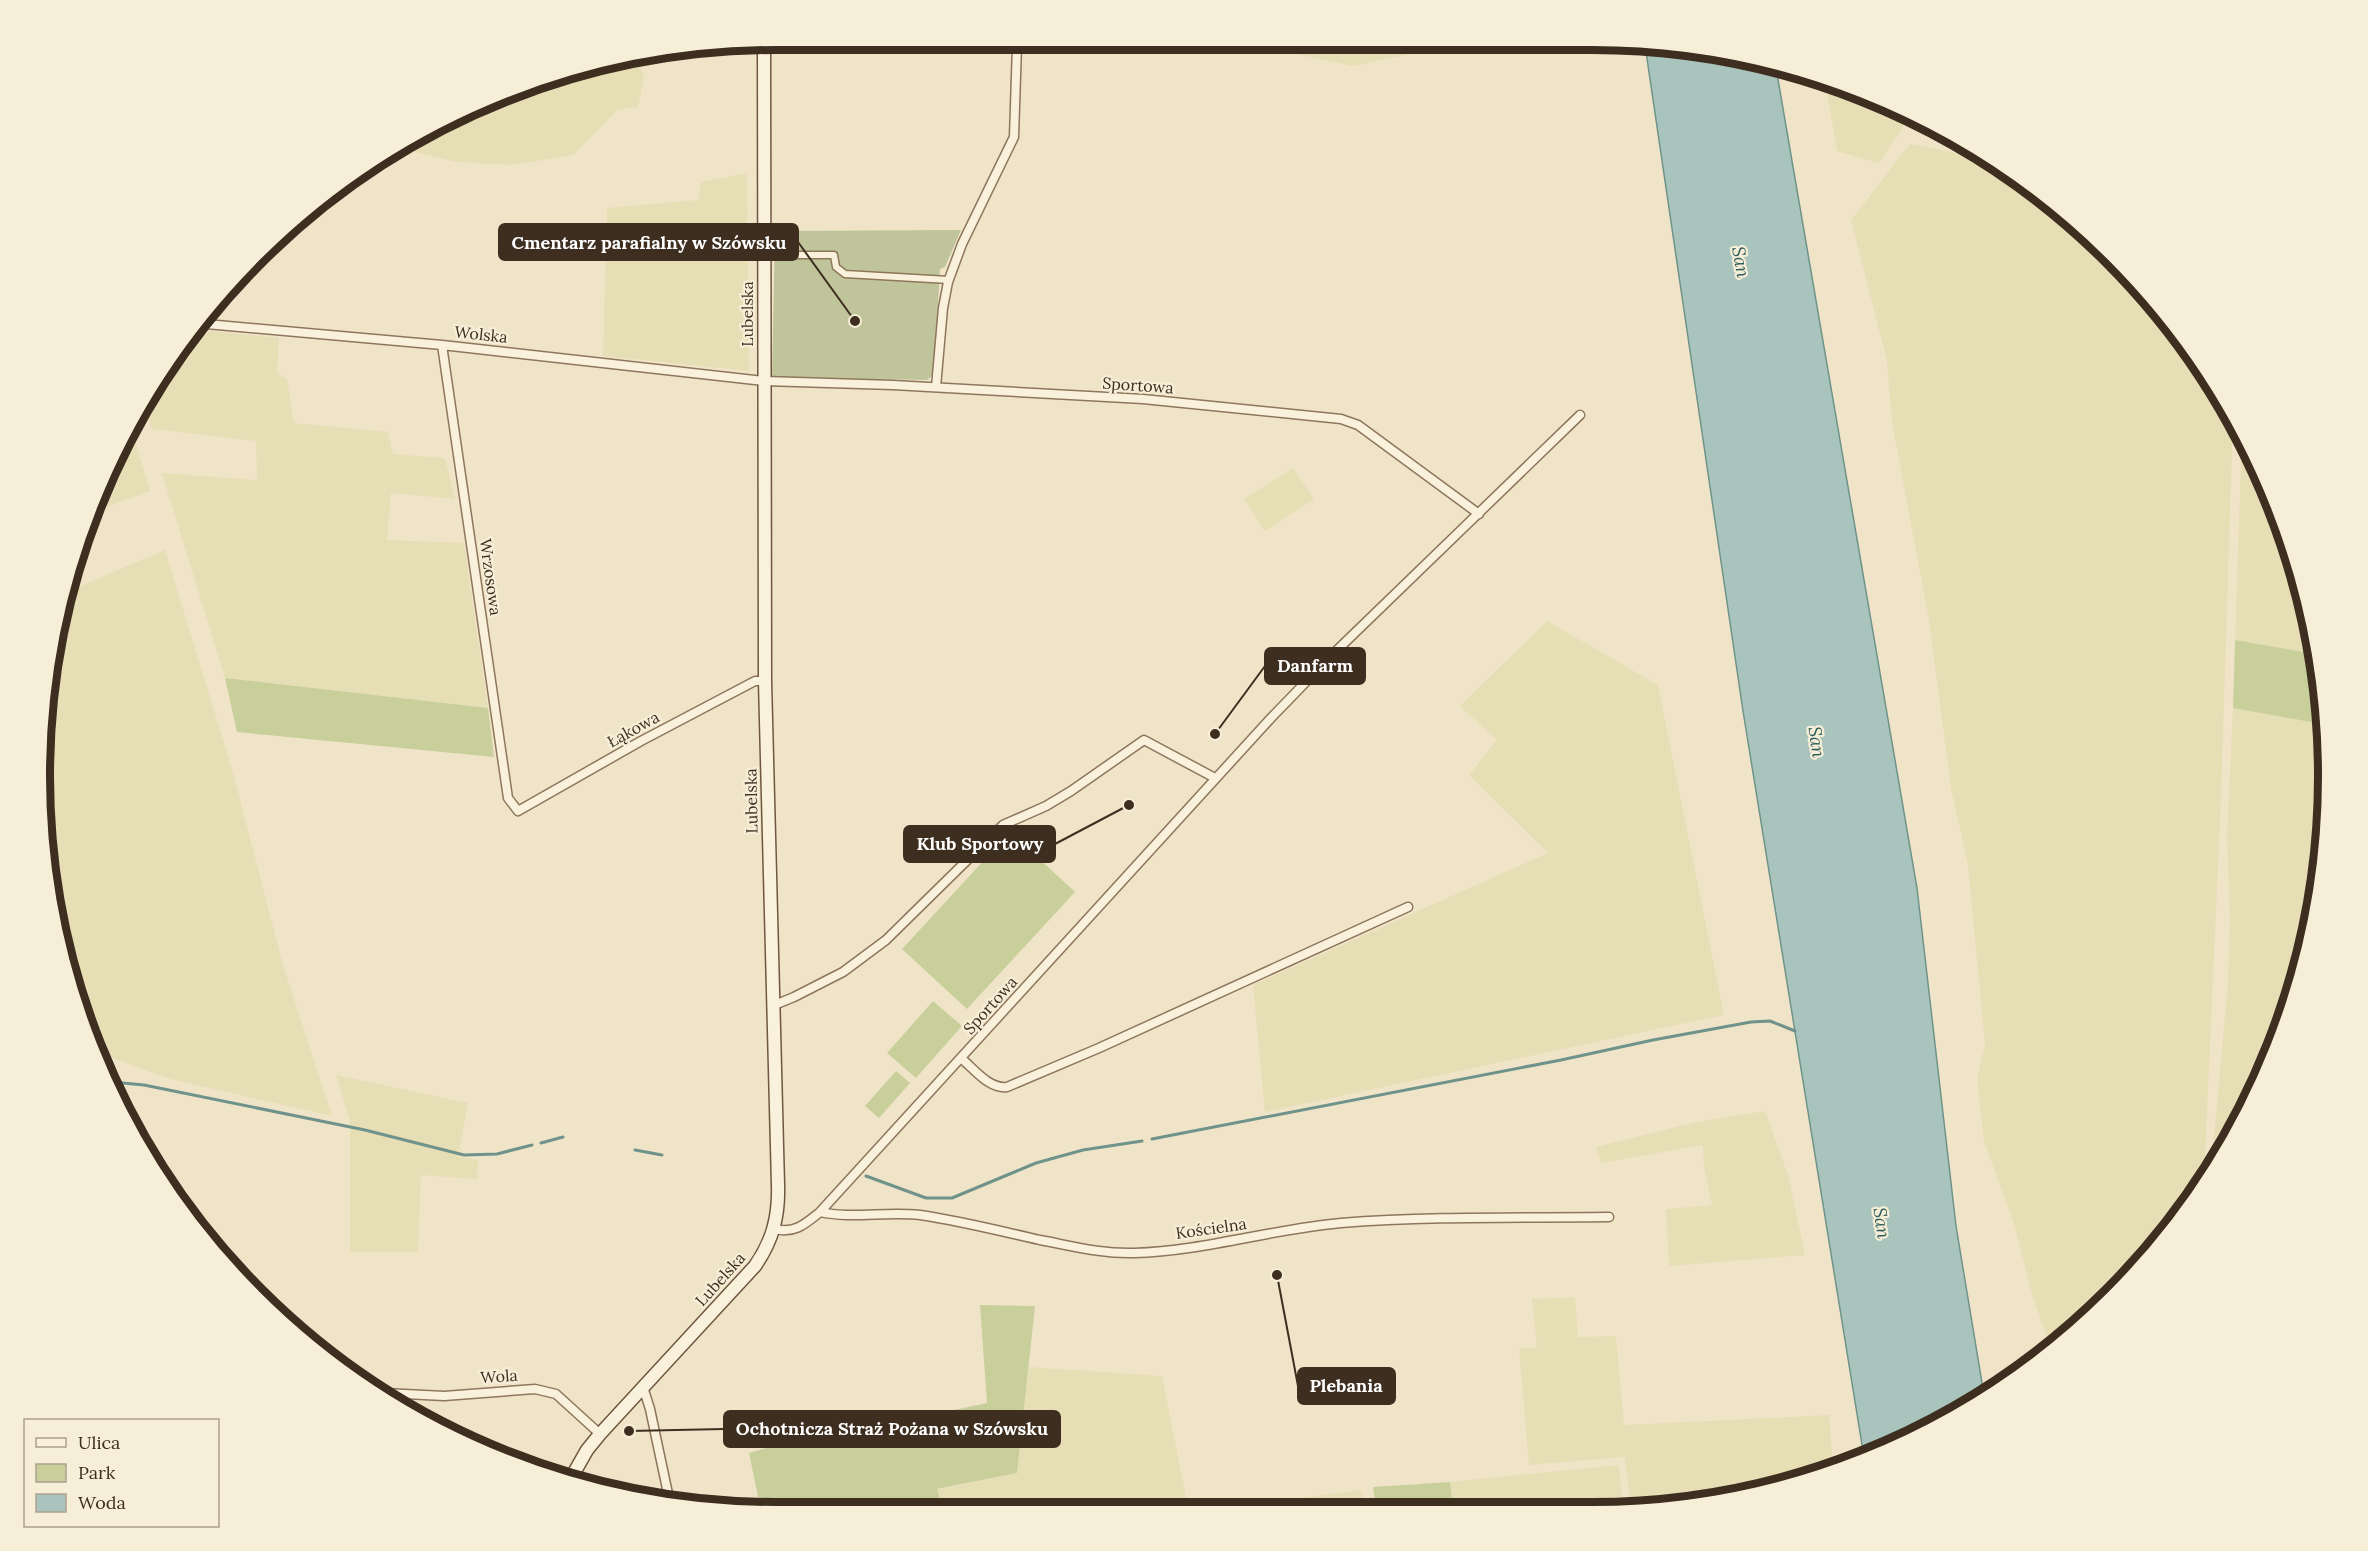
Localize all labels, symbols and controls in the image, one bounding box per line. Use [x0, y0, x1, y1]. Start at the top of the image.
callout: Cmentarz parafialny w Szówsku [499, 224, 798, 260]
text: Cmentarz parafialny w Szówsku [512, 231, 786, 254]
water label: San [1727, 245, 1755, 279]
street label: Lubelska [737, 281, 757, 347]
street label: Wolska [453, 321, 509, 347]
street label: Sportowa [1102, 373, 1174, 397]
street label: Wrzosowa [476, 537, 506, 617]
callout: Danfarm [1265, 648, 1365, 684]
text: Danfarm [1277, 654, 1354, 677]
street label: Łąkowa [603, 707, 663, 751]
water label: San [1803, 725, 1831, 759]
street label: Lubelska [740, 768, 762, 834]
callout: Klub Sportowy [904, 826, 1055, 862]
text: Klub Sportowy [917, 832, 1043, 855]
street label: Sportowa [959, 972, 1021, 1038]
water label: San [1868, 1206, 1896, 1240]
street label: Kościelna [1174, 1213, 1248, 1243]
street label: Lubelska [691, 1248, 749, 1310]
street label: Wola [480, 1365, 518, 1387]
callout: Plebania [1298, 1368, 1395, 1404]
text: Plebania [1309, 1374, 1383, 1397]
callout: Ochotnicza Straż Pożana w Szówsku [724, 1411, 1060, 1447]
text: Ochotnicza Straż Pożana w Szówsku [736, 1417, 1048, 1440]
legend [24, 1419, 219, 1527]
text: Ulica [78, 1431, 120, 1454]
text: Park [78, 1461, 116, 1484]
text: Woda [78, 1491, 126, 1514]

